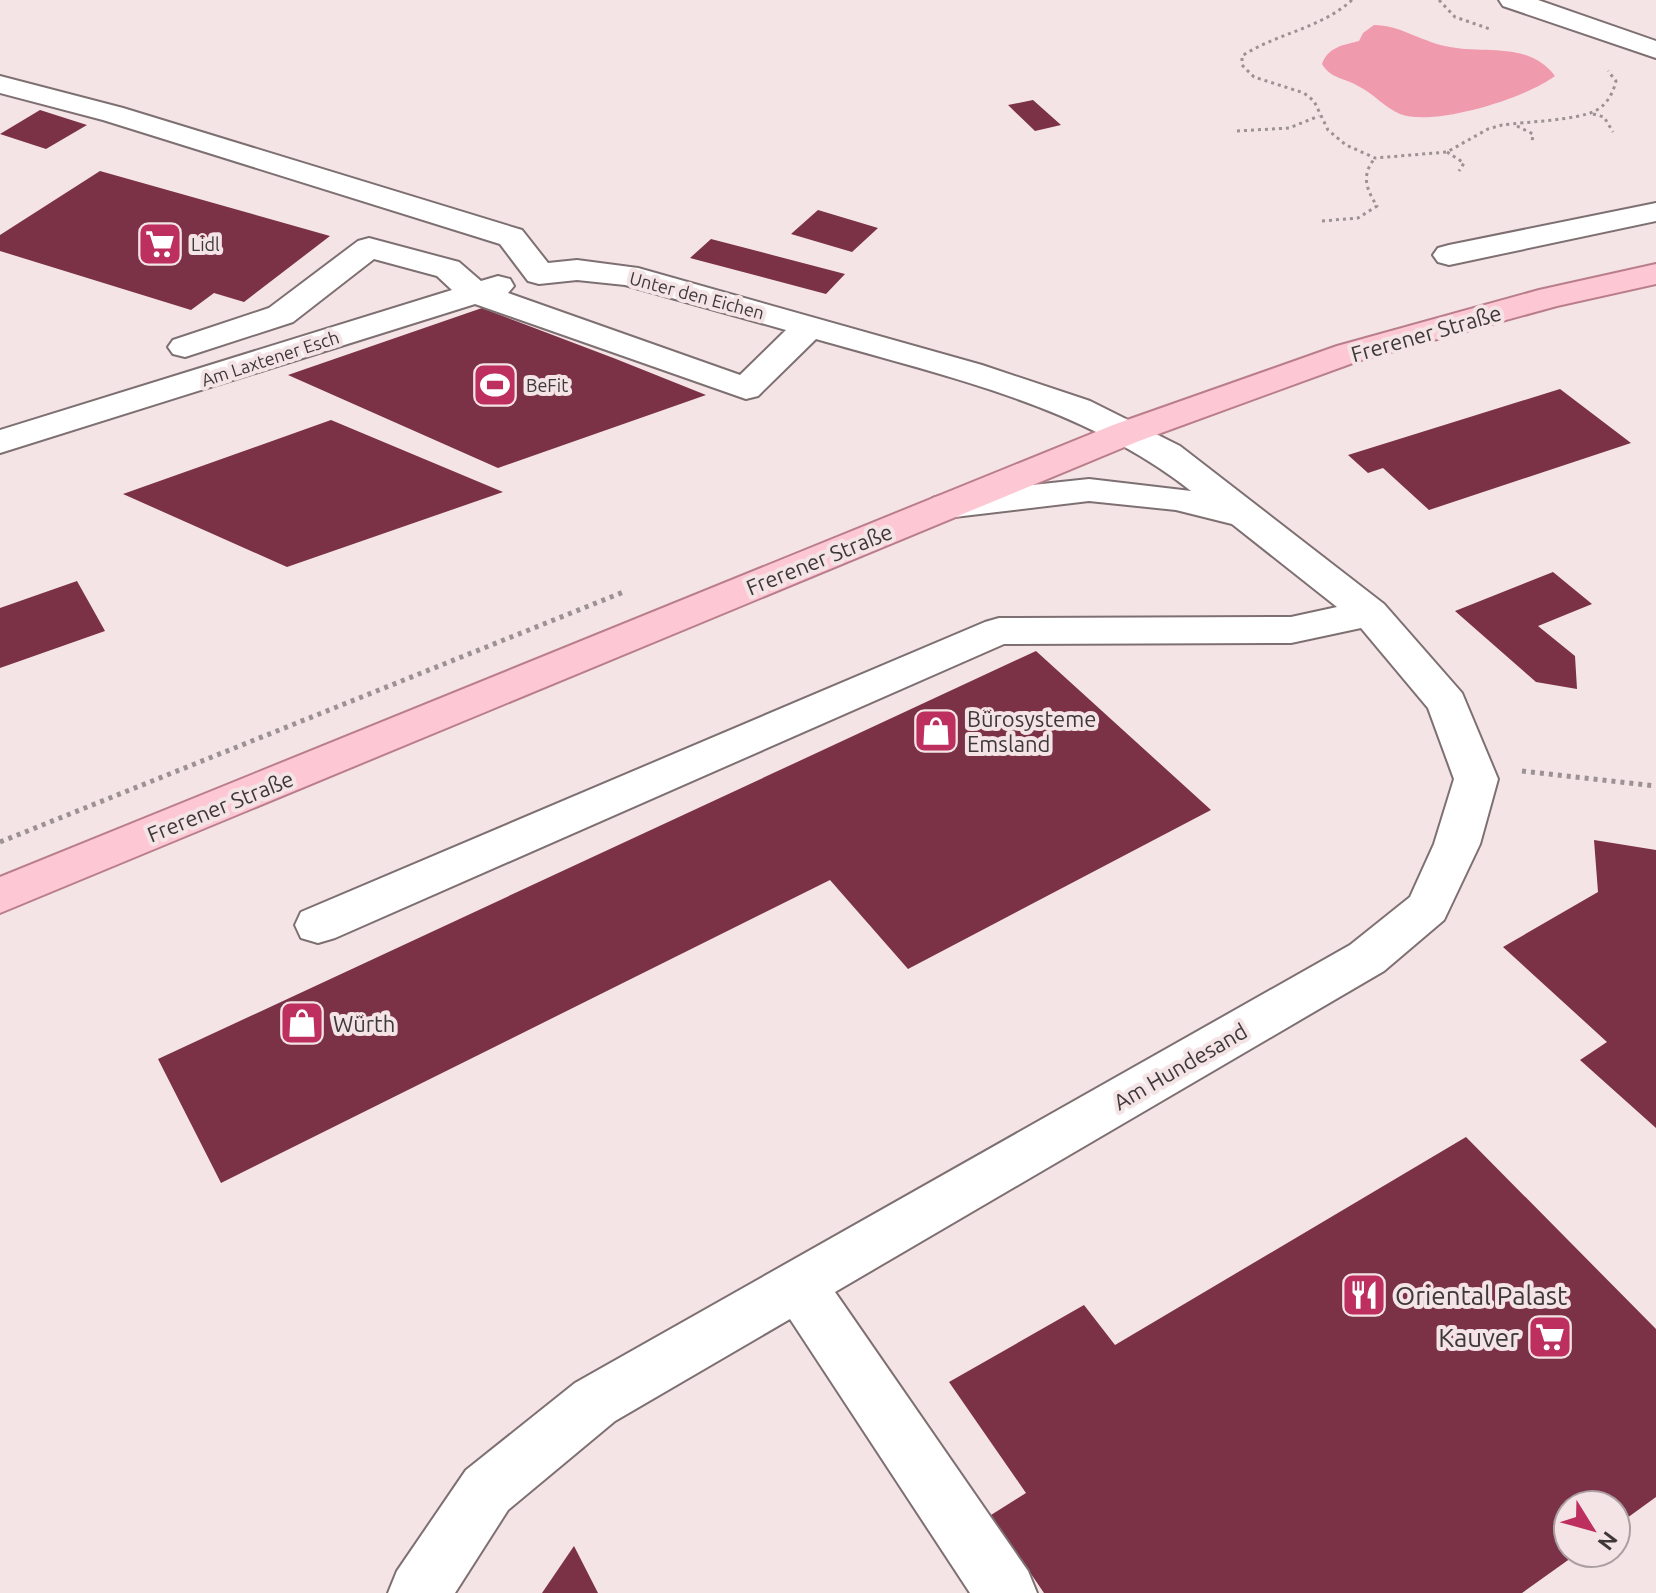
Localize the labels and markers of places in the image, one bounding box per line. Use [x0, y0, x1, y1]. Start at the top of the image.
supermarket icon: Lidl [136, 220, 184, 268]
place label: Lidl [191, 234, 220, 254]
sports icon: BeFit [471, 361, 519, 409]
place label: BeFit [526, 375, 568, 395]
place label: Bürosysteme Emsland [967, 706, 1096, 756]
shop icon: Bürosysteme Emsland [912, 707, 960, 755]
shop icon: Würth [278, 999, 326, 1047]
place label: Würth [333, 1011, 395, 1036]
restaurant icon: Oriental Palast [1340, 1271, 1388, 1319]
place label: Oriental Palast [1395, 1281, 1567, 1310]
supermarket icon: Kauver [1526, 1313, 1574, 1361]
place label: Kauver [1438, 1323, 1519, 1352]

